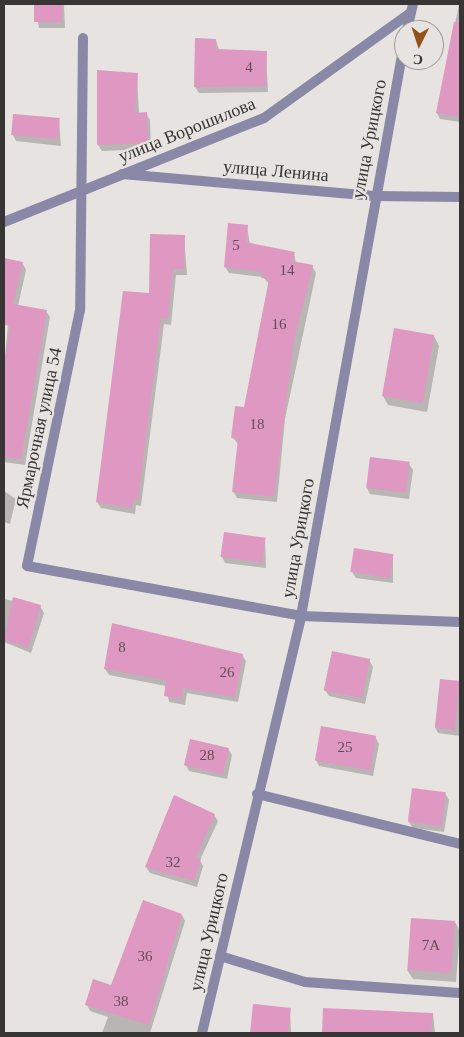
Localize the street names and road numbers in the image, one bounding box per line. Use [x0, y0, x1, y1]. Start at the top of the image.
street label: улица Урицкого [347, 77, 391, 201]
street label: улица Ворошилова [115, 93, 259, 167]
street label: улица Ленина [222, 156, 330, 186]
street label: Ярмарочная улица 54 [11, 346, 67, 510]
street label: улица Урицкого [277, 476, 319, 600]
street label: улица Урицкого [185, 871, 233, 993]

